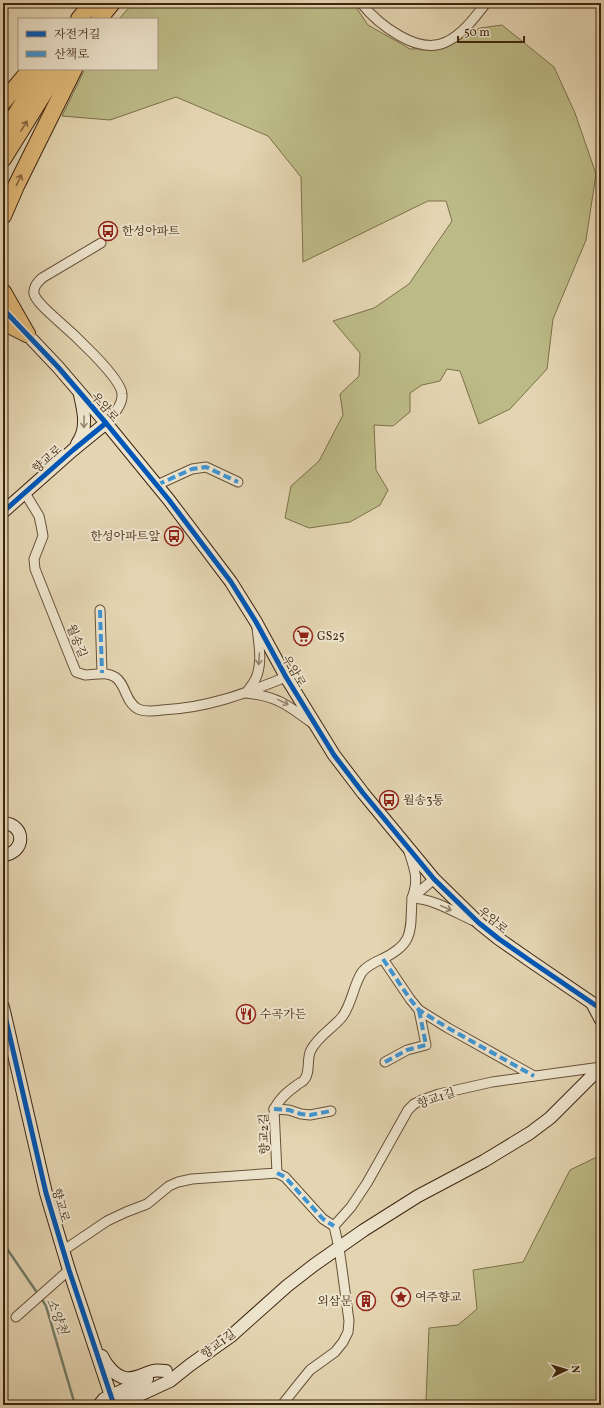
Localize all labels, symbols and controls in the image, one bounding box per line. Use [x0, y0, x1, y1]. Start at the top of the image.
legend [18, 18, 158, 70]
scale bar [458, 18, 524, 44]
text: 50 m [464, 25, 490, 41]
text: 자전거길 [54, 27, 100, 43]
text: 산책로 [54, 47, 89, 63]
one-way arrow [20, 120, 28, 132]
one-way arrow [16, 175, 23, 187]
bus stop icon: 한성아파트 [97, 220, 119, 242]
place label: 한성아파트 [122, 224, 180, 240]
street label: 우암로 [87, 389, 122, 426]
one-way arrow [80, 415, 88, 428]
street label: 향교로 [29, 442, 66, 477]
bus stop icon: 한성아파트앞 [163, 525, 185, 547]
place label: 한성아파트앞 [90, 529, 160, 545]
street label: 월송길 [62, 622, 90, 660]
supermarket icon: GS25 [292, 625, 314, 647]
place label: GS25 [317, 629, 345, 645]
one-way arrow [256, 652, 263, 665]
street label: 우암로 [278, 652, 309, 691]
one-way arrow [276, 699, 288, 706]
bus stop icon: 월송3통 [378, 789, 400, 811]
place label: 월송3통 [403, 793, 444, 809]
street label: 우암로 [474, 903, 511, 938]
one-way arrow [440, 905, 452, 912]
restaurant icon: 수곡가든 [235, 1003, 257, 1025]
place label: 수곡가든 [260, 1007, 307, 1023]
street label: 향교1길 [415, 1085, 458, 1113]
street label: 향교2길 [256, 1113, 274, 1155]
street label: 향교로 [48, 1186, 73, 1225]
place icon: 여주향교 [390, 1286, 412, 1308]
building icon: 외삼문 [355, 1290, 377, 1312]
place label: 여주향교 [415, 1290, 462, 1306]
place label: 외삼문 [317, 1294, 352, 1310]
water label: 소양천 [41, 1296, 72, 1339]
street label: 향교1길 [198, 1327, 239, 1363]
north arrow [546, 1350, 586, 1390]
text: N [567, 1365, 582, 1374]

